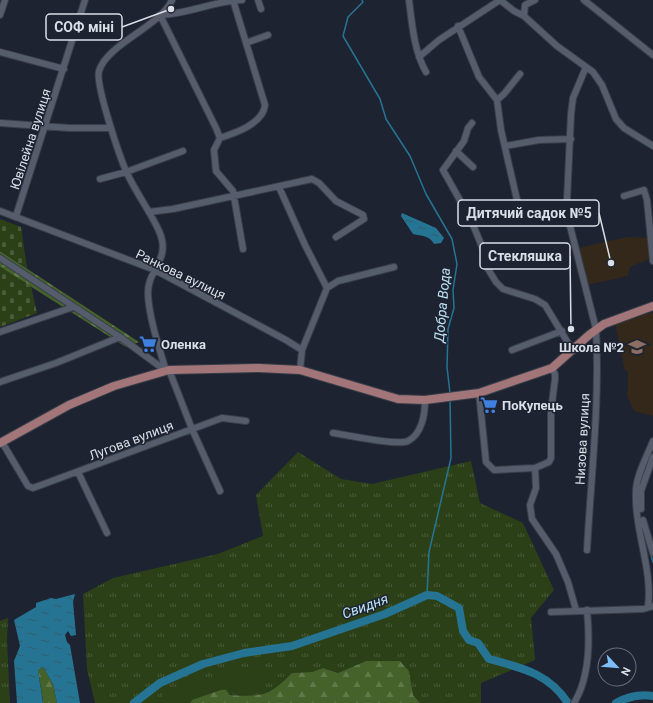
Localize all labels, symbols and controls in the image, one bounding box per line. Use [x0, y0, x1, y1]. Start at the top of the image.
callout: СОФ міні [46, 14, 122, 40]
text: СОФ міні [54, 19, 114, 35]
street label: Ювілейна вулиця [7, 87, 54, 191]
callout: Дитячий садок №5 [458, 200, 599, 226]
text: Дитячий садок №5 [466, 205, 592, 221]
callout: Стекляшка [480, 243, 570, 269]
street label: Ранкова вулиця [133, 246, 228, 303]
text: Стекляшка [488, 248, 562, 264]
water label: Добра Вода [431, 267, 453, 344]
supermarket icon: Оленка [138, 334, 158, 354]
place label: Оленка [161, 337, 206, 352]
school or university icon: Школа №2 [627, 337, 647, 357]
place label: Школа №2 [559, 340, 624, 355]
street label: Низова вулиця [573, 393, 592, 485]
supermarket icon: ПоКупець [479, 395, 499, 415]
place label: ПоКупець [502, 398, 563, 413]
street label: Лугова вулиця [87, 418, 175, 463]
water label: Свидня [340, 590, 390, 622]
north arrow [597, 647, 637, 687]
text: N [618, 665, 633, 678]

